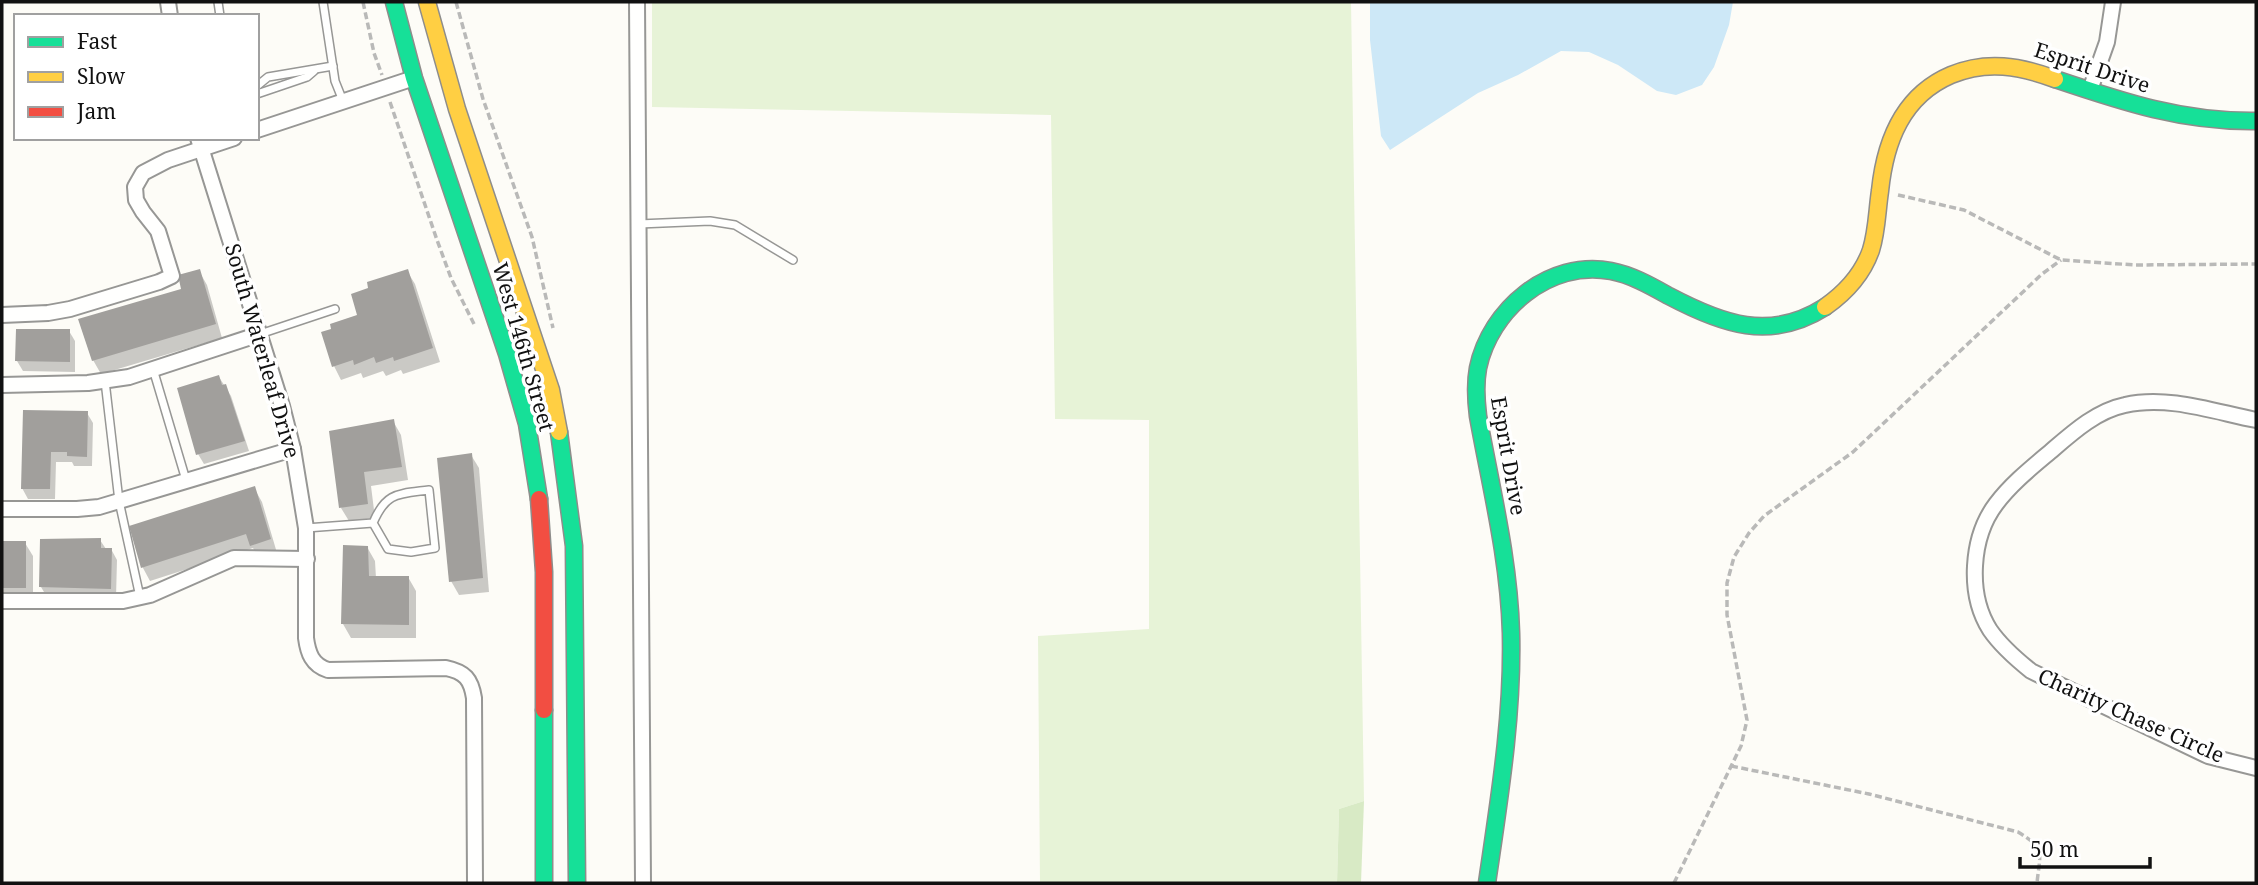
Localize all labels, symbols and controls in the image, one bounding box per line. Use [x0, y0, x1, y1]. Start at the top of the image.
legend [14, 14, 259, 140]
text: Fast [77, 27, 117, 55]
street label: Esprit Drive [2031, 35, 2154, 99]
text: Slow [77, 62, 126, 90]
text: Jam [76, 97, 116, 125]
street label: South Waterleaf Drive [219, 240, 307, 461]
street label: West 146th Street [486, 259, 561, 434]
street label: Esprit Drive [1485, 394, 1533, 517]
street label: Charity Chase Circle [2034, 661, 2229, 769]
scale bar [2020, 826, 2150, 870]
text: 50 m [2030, 835, 2079, 863]

